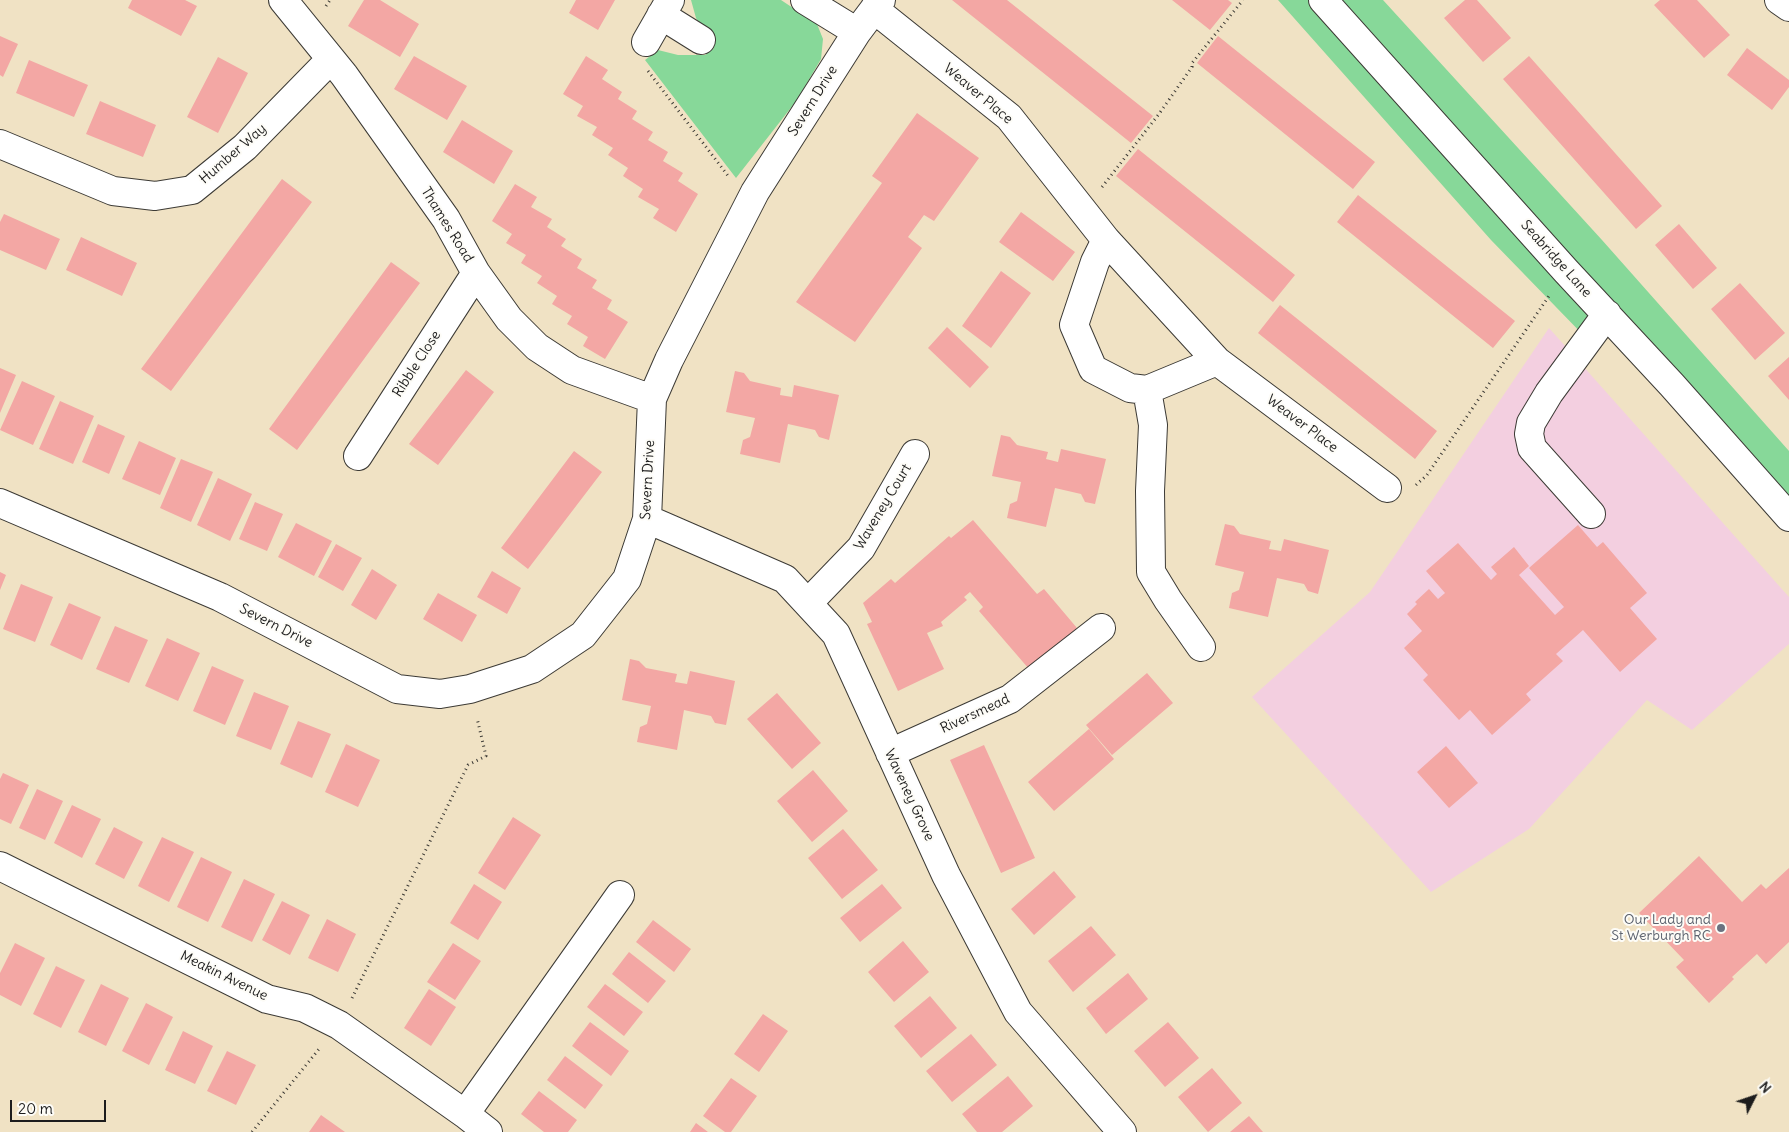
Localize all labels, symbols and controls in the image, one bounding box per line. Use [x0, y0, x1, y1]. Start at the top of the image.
street label: Weaver Place [940, 60, 1016, 128]
street label: Severn Drive [785, 63, 841, 139]
street label: Humber Way [196, 120, 270, 188]
street label: Thames Road [417, 184, 477, 266]
street label: Seabridge Lane [1517, 217, 1595, 301]
street label: Ribble Close [389, 328, 445, 400]
street label: Weaver Place [1263, 392, 1341, 456]
street label: Severn Drive [638, 440, 658, 520]
street label: Waveney Court [851, 461, 915, 553]
street label: Severn Drive [237, 600, 315, 652]
street label: Riversmead [938, 691, 1012, 737]
street label: Waveney Grove [880, 746, 938, 844]
place label: Our Lady and St Werburgh RC [1611, 912, 1711, 944]
marker: Our Lady and St Werburgh RC [1715, 922, 1727, 934]
street label: Meakin Avenue [177, 948, 271, 1004]
north arrow [1729, 1072, 1779, 1122]
text: N [1755, 1078, 1775, 1097]
scale bar [12, 1090, 109, 1122]
text: 20 m [18, 1099, 53, 1118]

